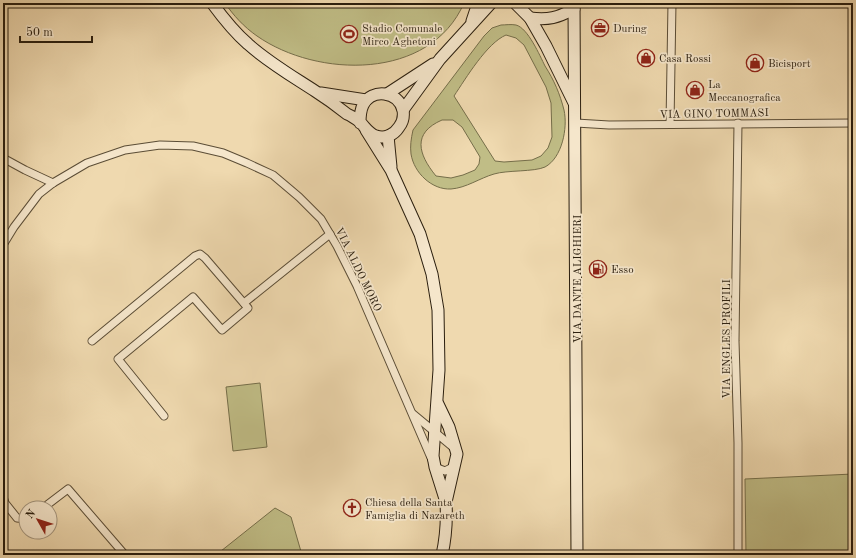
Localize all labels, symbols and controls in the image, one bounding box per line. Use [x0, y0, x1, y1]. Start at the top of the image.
scale bar [20, 18, 92, 44]
office icon: During [590, 18, 610, 38]
sports icon: Stadio Comunale Mirco Aghetoni [339, 24, 359, 44]
place label: Stadio Comunale Mirco Aghetoni [362, 24, 442, 48]
place label: During [613, 24, 647, 35]
text: 50 m [26, 26, 53, 39]
shop icon: Casa Rossi [636, 48, 656, 68]
shop icon: Bicisport [745, 53, 765, 73]
place label: Casa Rossi [659, 54, 711, 65]
place label: Bicisport [768, 59, 811, 70]
shop icon: La Meccanografica [685, 80, 705, 100]
place label: La Meccanografica [708, 80, 781, 104]
street label: VIA GINO TOMMASI [659, 108, 769, 121]
street label: VIA DANTE ALIGHIERI [573, 215, 584, 343]
street label: VIA ALDO MORO [333, 226, 383, 314]
fuel station icon: Esso [588, 259, 608, 279]
place label: Esso [611, 265, 634, 276]
street label: VIA ENGLES PROFILI [722, 279, 733, 399]
church icon: Chiesa della Santa Famiglia di Nazareth [342, 498, 362, 518]
place label: Chiesa della Santa Famiglia di Nazareth [365, 498, 465, 522]
north arrow [18, 500, 58, 540]
text: N [24, 507, 39, 521]

